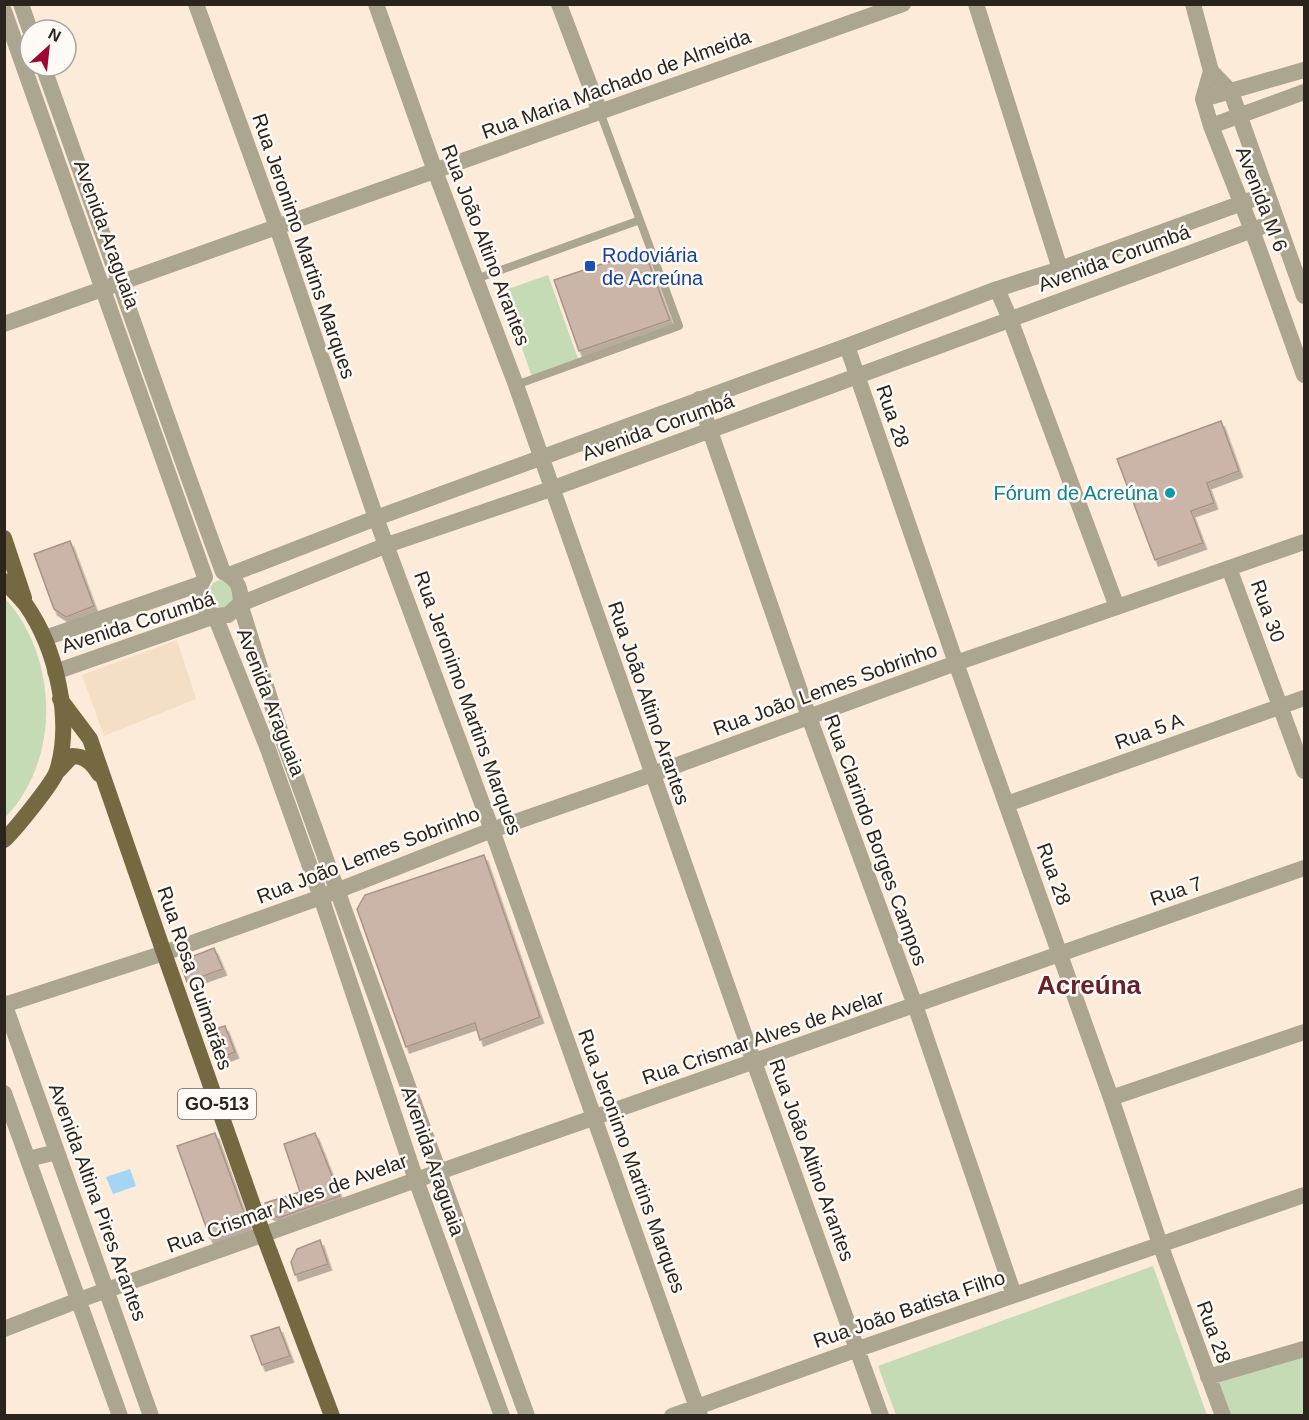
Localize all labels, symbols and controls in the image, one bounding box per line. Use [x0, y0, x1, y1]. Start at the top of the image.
north arrow [18, 18, 78, 78]
text: N [46, 25, 64, 45]
street label: Rua Maria Machado de Almeida [479, 25, 754, 143]
street label: Rua Jeronimo Martins Marques [248, 111, 360, 381]
street label: Rua João Altino Arantes [437, 141, 535, 349]
street label: Avenida M 6 [1232, 143, 1292, 255]
street label: Avenida Araguaia [70, 157, 144, 312]
street label: Avenida Corumbá [1035, 220, 1194, 296]
place label: Rodoviária de Acreúna [602, 244, 704, 289]
marker: Rodoviária de Acreúna [583, 259, 597, 273]
street label: Rua 28 [872, 382, 914, 450]
street label: Avenida Corumbá [579, 389, 738, 465]
place label: Fórum de Acreúna [993, 482, 1159, 504]
marker: Fórum de Acreúna [1163, 486, 1177, 500]
street label: Rua Jeronimo Martins Marques [410, 568, 526, 838]
street label: Rua 30 [1247, 577, 1289, 645]
street label: Avenida Corumbá [59, 587, 218, 657]
street label: Rua João Altino Arantes [604, 598, 694, 808]
street label: Avenida Araguaia [233, 625, 310, 780]
street label: Rua João Lemes Sobrinho [710, 638, 940, 740]
street label: Rua 5 A [1112, 708, 1187, 754]
street label: Rua Clarindo Borges Campos [820, 711, 932, 969]
street label: Rua João Lemes Sobrinho [254, 802, 482, 908]
street label: Rua 28 [1033, 840, 1075, 908]
street label: Rua 7 [1147, 872, 1205, 910]
street label: Rua Rosa Guimarães [153, 884, 237, 1072]
district label: Acreúna [1037, 970, 1142, 1000]
street label: Rua Crismar Alves de Avelar [639, 985, 887, 1089]
street label: Rua Jeronimo Martins Marques [574, 1026, 690, 1296]
street label: Rua João Altino Arantes [765, 1056, 859, 1264]
street label: Avenida Altina Pires Arantes [45, 1080, 151, 1324]
street label: Avenida Araguaia [397, 1083, 469, 1239]
road number: GO-513 [178, 1089, 256, 1119]
street label: Rua Crismar Alves de Avelar [164, 1149, 411, 1257]
street label: Rua João Batista Filho [810, 1266, 1008, 1352]
street label: Rua 28 [1193, 1298, 1235, 1366]

